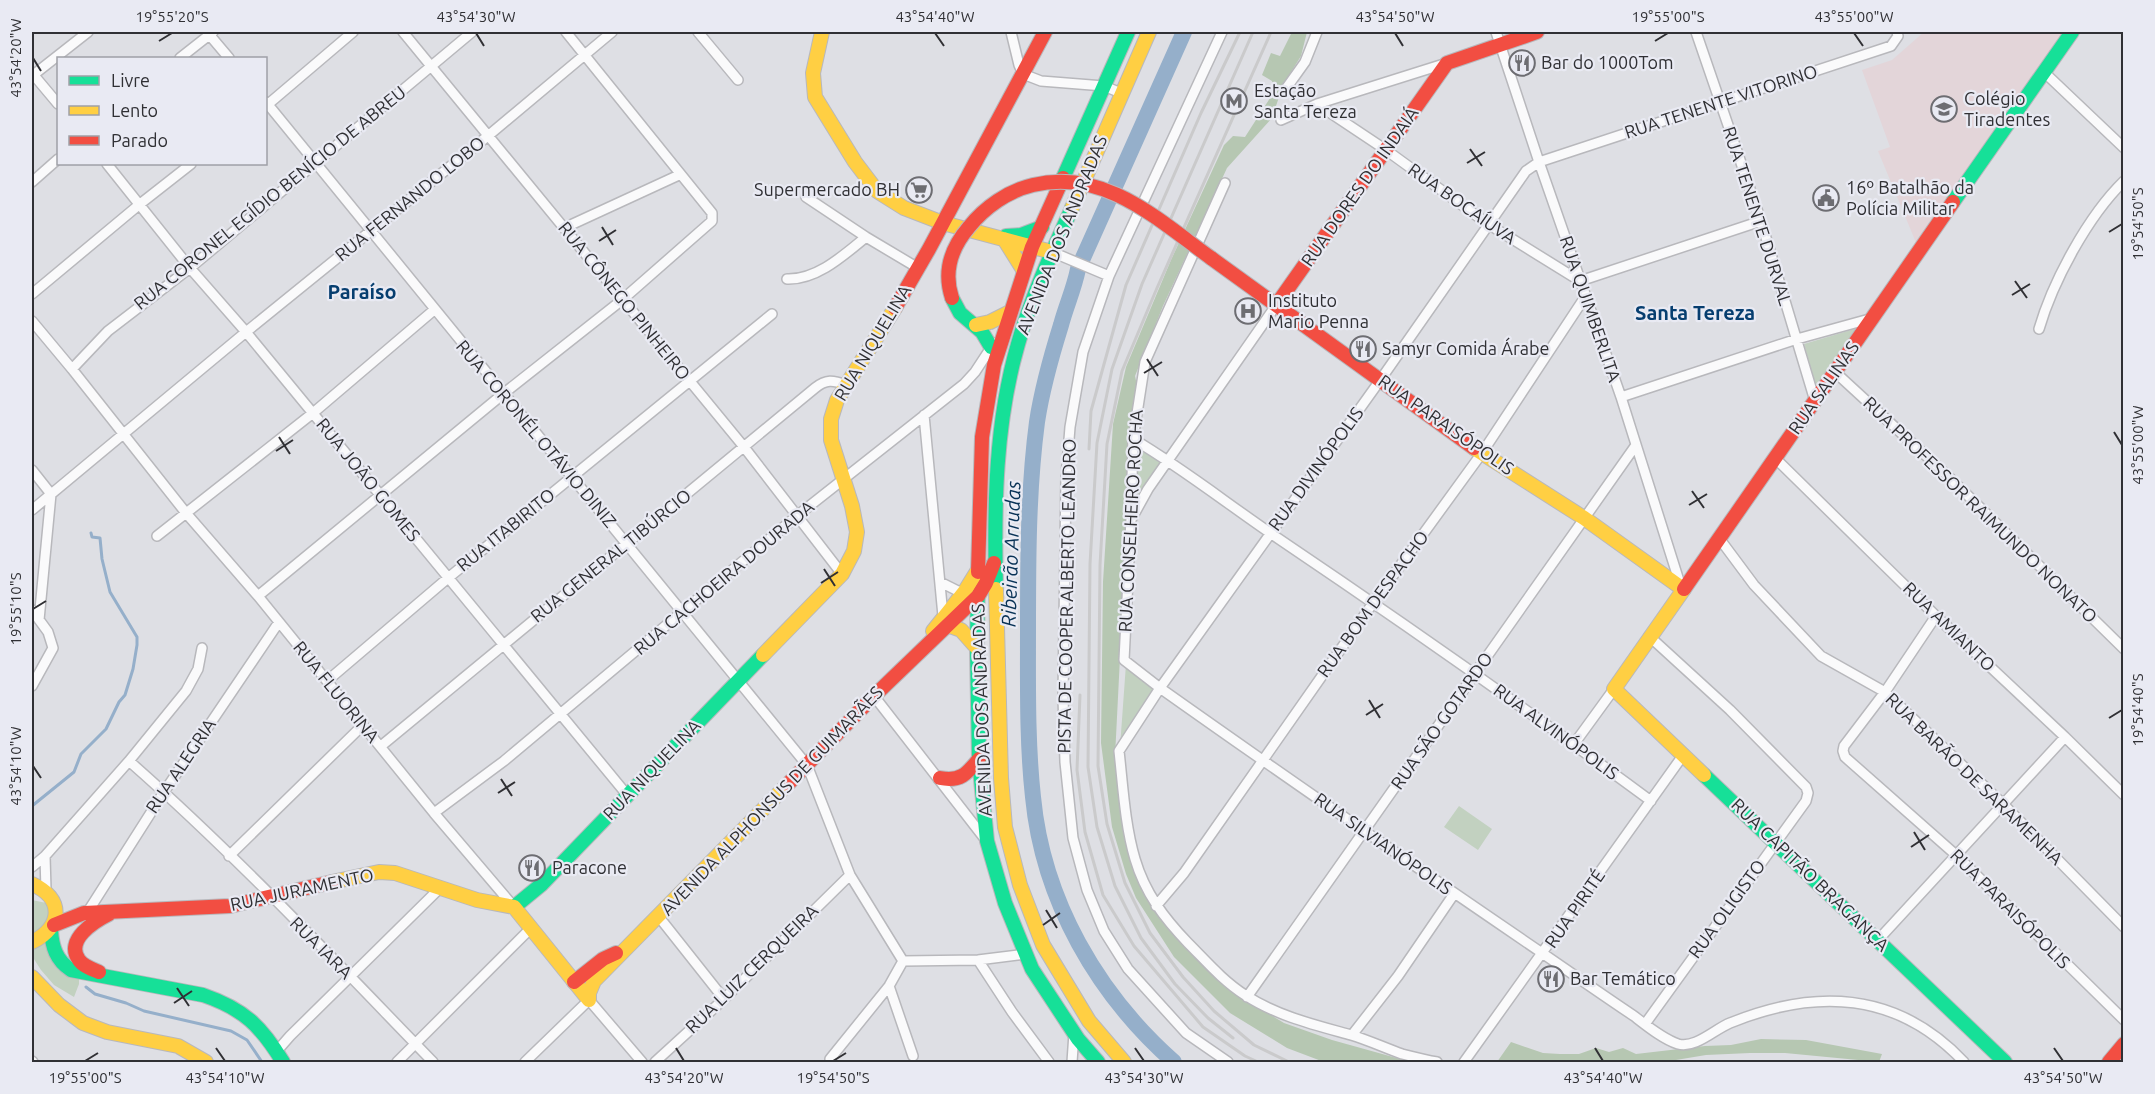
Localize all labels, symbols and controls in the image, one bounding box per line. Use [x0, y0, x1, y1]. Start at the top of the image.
text: 19°55'20"S [135, 8, 209, 25]
text: 43°54'30"W [436, 8, 516, 25]
text: 43°54'40"W [895, 8, 975, 25]
text: 43°54'50"W [1355, 8, 1435, 25]
text: 19°55'00"S [1631, 8, 1705, 25]
text: 43°55'00"W [1814, 8, 1894, 25]
text: 43°54'20"W [7, 18, 24, 98]
restaurant icon: Bar do 1000Tom [1507, 48, 1537, 78]
place label: Bar do 1000Tom [1541, 52, 1674, 72]
legend [57, 57, 267, 165]
street label: RUA TENENTE VITORINO [1622, 60, 1820, 142]
text: Livre [111, 70, 150, 90]
place label: Estação Santa Tereza [1254, 80, 1357, 121]
street label: RUA CORONEL EGÍDIO BENÍCIO DE ABREU [129, 81, 409, 313]
metro station icon: Estação Santa Tereza [1219, 86, 1249, 116]
place label: Colégio Tiradentes [1964, 88, 2051, 129]
school or university icon: Colégio Tiradentes [1929, 94, 1959, 124]
text: Lento [111, 100, 158, 120]
street label: RUA DORES DO INDAIÁ [1296, 102, 1422, 270]
street label: RUA TENENTE DURVAL [1720, 124, 1796, 308]
text: Parado [111, 130, 168, 150]
street label: RUA FERNANDO LOBO [331, 132, 488, 265]
street label: AVENIDA DOS ANDRADAS [1012, 132, 1110, 337]
street label: RUA BOCAÍUVA [1405, 158, 1521, 248]
supermarket icon: Supermercado BH [904, 175, 934, 205]
place label: 16º Batalhão da Polícia Militar [1846, 177, 1974, 218]
place label: Supermercado BH [754, 179, 900, 199]
public building icon: 16º Batalhão da Polícia Militar [1811, 183, 1841, 213]
text: 19°54'50"S [2129, 187, 2146, 261]
street label: RUA CÔNEGO PINHEIRO [555, 217, 695, 383]
street label: RUA QUIMBERLITA [1556, 233, 1625, 385]
district label: Paraíso [327, 280, 397, 303]
street label: RUA NIQUELINA [830, 281, 916, 404]
place label: Instituto Mario Penna [1268, 290, 1369, 331]
hospital icon: Instituto Mario Penna [1233, 296, 1263, 326]
district label: Santa Tereza [1635, 301, 1755, 324]
restaurant icon: Samyr Comida Árabe [1348, 334, 1378, 364]
street label: RUA CORONÉL OTÁVIO DINIZ [453, 335, 622, 531]
place label: Samyr Comida Árabe [1382, 337, 1549, 358]
street label: RUA SALINAS [1784, 337, 1862, 438]
street label: RUA PARAISÓPOLIS [1375, 369, 1519, 478]
street label: RUA PROFESSOR RAIMUNDO NONATO [1860, 392, 2102, 626]
street label: RUA DIVINÓPOLIS [1263, 402, 1367, 534]
text: 43°55'00"W [2129, 405, 2146, 485]
street label: RUA CONSELHEIRO ROCHA [1114, 409, 1146, 633]
street label: RUA JOÃO GOMES [313, 413, 425, 545]
street label: PISTA DE COOPER ALBERTO LEANDRO [1053, 438, 1079, 754]
water label: Ribeirão Arrudas [996, 480, 1025, 627]
street label: RUA ITABIRITO [452, 484, 558, 575]
street label: RUA GENERAL TIBÚRCIO [526, 484, 694, 626]
street label: RUA CACHOEIRA DOURADA [629, 496, 818, 658]
street label: RUA BOM DESPACHO [1312, 526, 1432, 680]
text: 19°55'10"S [7, 572, 24, 646]
street label: RUA AMIANTO [1900, 578, 2000, 675]
street label: AVENIDA DOS ANDRADAS [967, 603, 995, 817]
street label: RUA FLUORINA [290, 637, 384, 746]
street label: RUA SÃO GOTARDO [1386, 648, 1496, 793]
text: 19°54'40"S [2129, 673, 2146, 747]
street label: RUA ALVINÓPOLIS [1490, 678, 1623, 783]
street label: AVENIDA ALPHONSUS DE GUIMARÃES [656, 681, 886, 919]
street label: RUA BARÃO DE SARAMENHA [1882, 688, 2068, 868]
street label: RUA ALEGRIA [141, 714, 219, 816]
street label: RUA NIQUELINA [598, 715, 705, 824]
text: 43°54'10"W [7, 726, 24, 806]
street label: RUA SILVIANÓPOLIS [1311, 787, 1457, 898]
street label: RUA CAPITÃO BRAGANÇA [1728, 793, 1894, 955]
street label: RUA PARAISÓPOLIS [1947, 844, 2075, 972]
restaurant icon: Paracone [517, 853, 547, 883]
street label: RUA OLIGISTO [1684, 855, 1769, 961]
place label: Paracone [552, 857, 627, 877]
street label: RUA JURAMENTO [228, 864, 375, 914]
street label: RUA PIRITÉ [1539, 865, 1608, 951]
street label: RUA LUIZ CERQUEIRA [681, 900, 823, 1037]
street label: RUA IARA [287, 912, 357, 983]
restaurant icon: Bar Temático [1536, 964, 1566, 994]
place label: Bar Temático [1570, 968, 1676, 988]
text: 19°55'00"S [48, 1069, 122, 1086]
text: 43°54'10"W [185, 1069, 265, 1086]
text: 43°54'20"W [644, 1069, 724, 1086]
text: 19°54'50"S [796, 1069, 870, 1086]
text: 43°54'30"W [1104, 1069, 1184, 1086]
text: 43°54'40"W [1563, 1069, 1643, 1086]
text: 43°54'50"W [2023, 1069, 2103, 1086]

